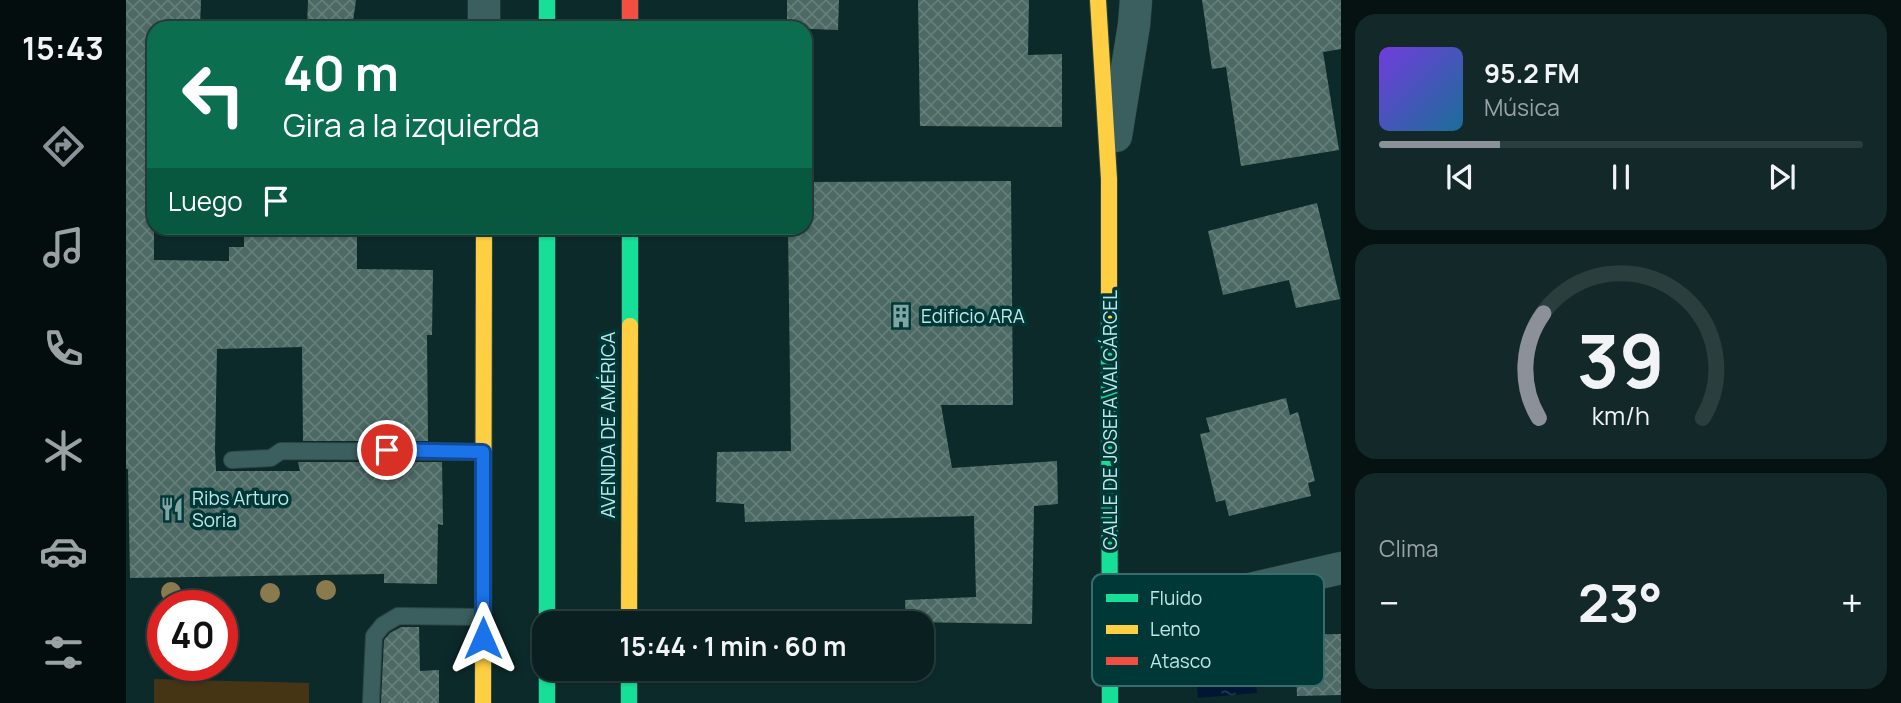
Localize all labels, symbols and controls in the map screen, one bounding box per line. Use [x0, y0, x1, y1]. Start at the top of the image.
text: 15:43 [22, 26, 104, 70]
text: 40 m [283, 39, 399, 106]
icon: left [168, 49, 259, 140]
text: 95.2 FM [1484, 55, 1580, 91]
text: Música [1484, 91, 1560, 123]
text: Gira a la izquierda [283, 103, 539, 147]
icon: directions [39, 122, 88, 171]
icon: previous [1441, 158, 1479, 196]
icon: pause [1602, 158, 1640, 196]
icon: next [1763, 158, 1801, 196]
icon: arrive [257, 182, 295, 220]
text: Luego [168, 183, 243, 219]
icon: music [39, 223, 88, 272]
street label: CALLE DE JOSEFA VALCÁRCEL [1097, 290, 1123, 550]
building icon: Edificio ARA [887, 302, 915, 330]
place label: Edificio ARA [921, 303, 1025, 329]
text: 39 [1577, 310, 1665, 410]
icon: phone [39, 324, 88, 373]
street label: AVENIDA DE AMÉRICA [595, 332, 621, 518]
text: km/h [1592, 397, 1650, 432]
pin [357, 420, 417, 480]
icon: climate [39, 426, 88, 475]
icon: arrive [368, 431, 406, 469]
place label: Ribs Arturo Soria [192, 485, 289, 533]
restaurant icon: Ribs Arturo Soria [158, 495, 186, 523]
icon: car [39, 527, 88, 576]
text: Clima [1379, 532, 1438, 564]
text: 23° [1578, 567, 1663, 638]
legend [1092, 574, 1324, 686]
text: − [1379, 576, 1400, 628]
text: + [1841, 576, 1863, 628]
text: Fluido [1150, 585, 1202, 611]
speed limit sign: 40 [147, 590, 238, 681]
position arrow [446, 601, 520, 675]
text: Lento [1150, 616, 1200, 642]
icon: filters [39, 628, 88, 677]
text: 15:44 · 1 min · 60 m [620, 628, 846, 664]
text: Atasco [1150, 648, 1211, 674]

